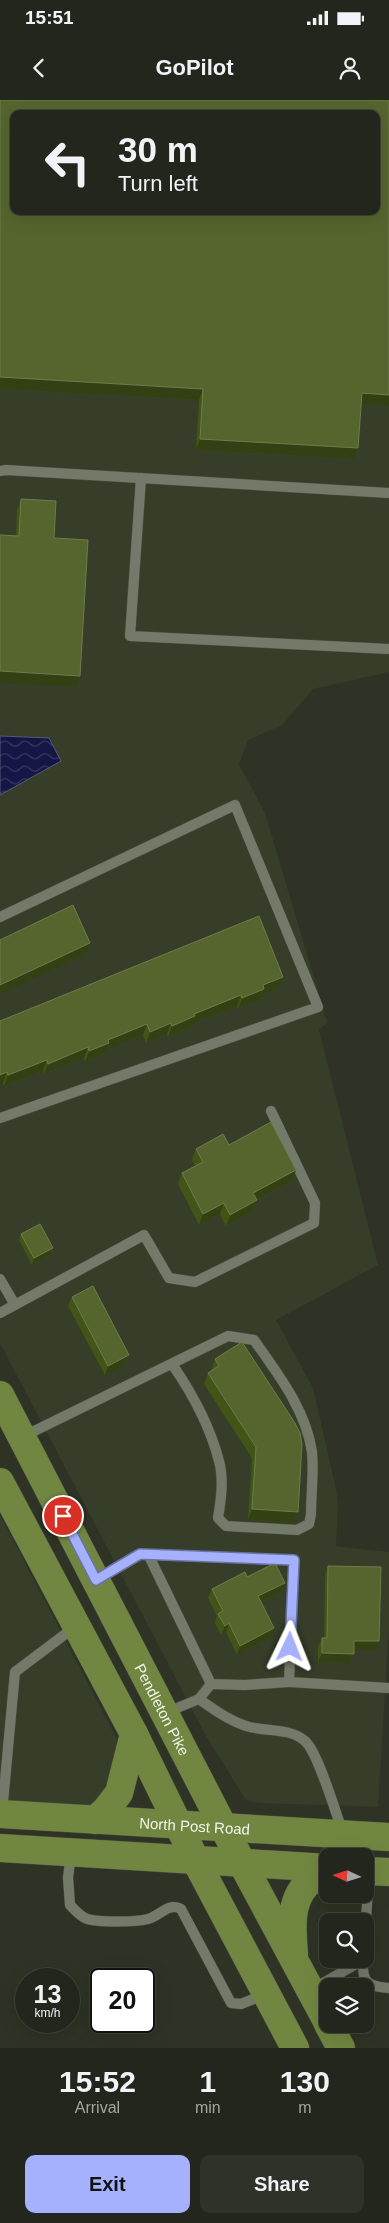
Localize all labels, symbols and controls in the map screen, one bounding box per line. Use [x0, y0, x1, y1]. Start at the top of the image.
text: 15:51 [25, 7, 74, 28]
icon: back [25, 54, 53, 82]
icon: person [336, 54, 364, 82]
text: GoPilot [155, 55, 234, 80]
icon: left [35, 130, 100, 195]
text: 30 m [118, 130, 198, 169]
text: Turn left [118, 171, 198, 196]
pin [42, 1495, 84, 1537]
icon: arrive [49, 1502, 77, 1530]
position arrow [263, 1620, 315, 1672]
street label: Pendleton Pike [132, 1661, 193, 1758]
street label: North Post Road [139, 1814, 251, 1837]
north arrow [319, 1848, 374, 1902]
map controls [319, 1848, 374, 2033]
button: search [319, 1913, 374, 1968]
speed limit sign: 20 [90, 1968, 155, 2033]
button: layers [319, 1978, 374, 2033]
text: 13 [34, 1980, 61, 2008]
text: km/h [34, 2006, 61, 2020]
text: 15:52 [59, 2065, 136, 2098]
text: 1 [199, 2065, 216, 2098]
text: 130 [280, 2065, 330, 2098]
text: Arrival [75, 2099, 120, 2116]
text: min [195, 2099, 221, 2116]
text: m [298, 2099, 311, 2116]
button: Exit [25, 2155, 190, 2213]
button: Share [200, 2155, 364, 2213]

